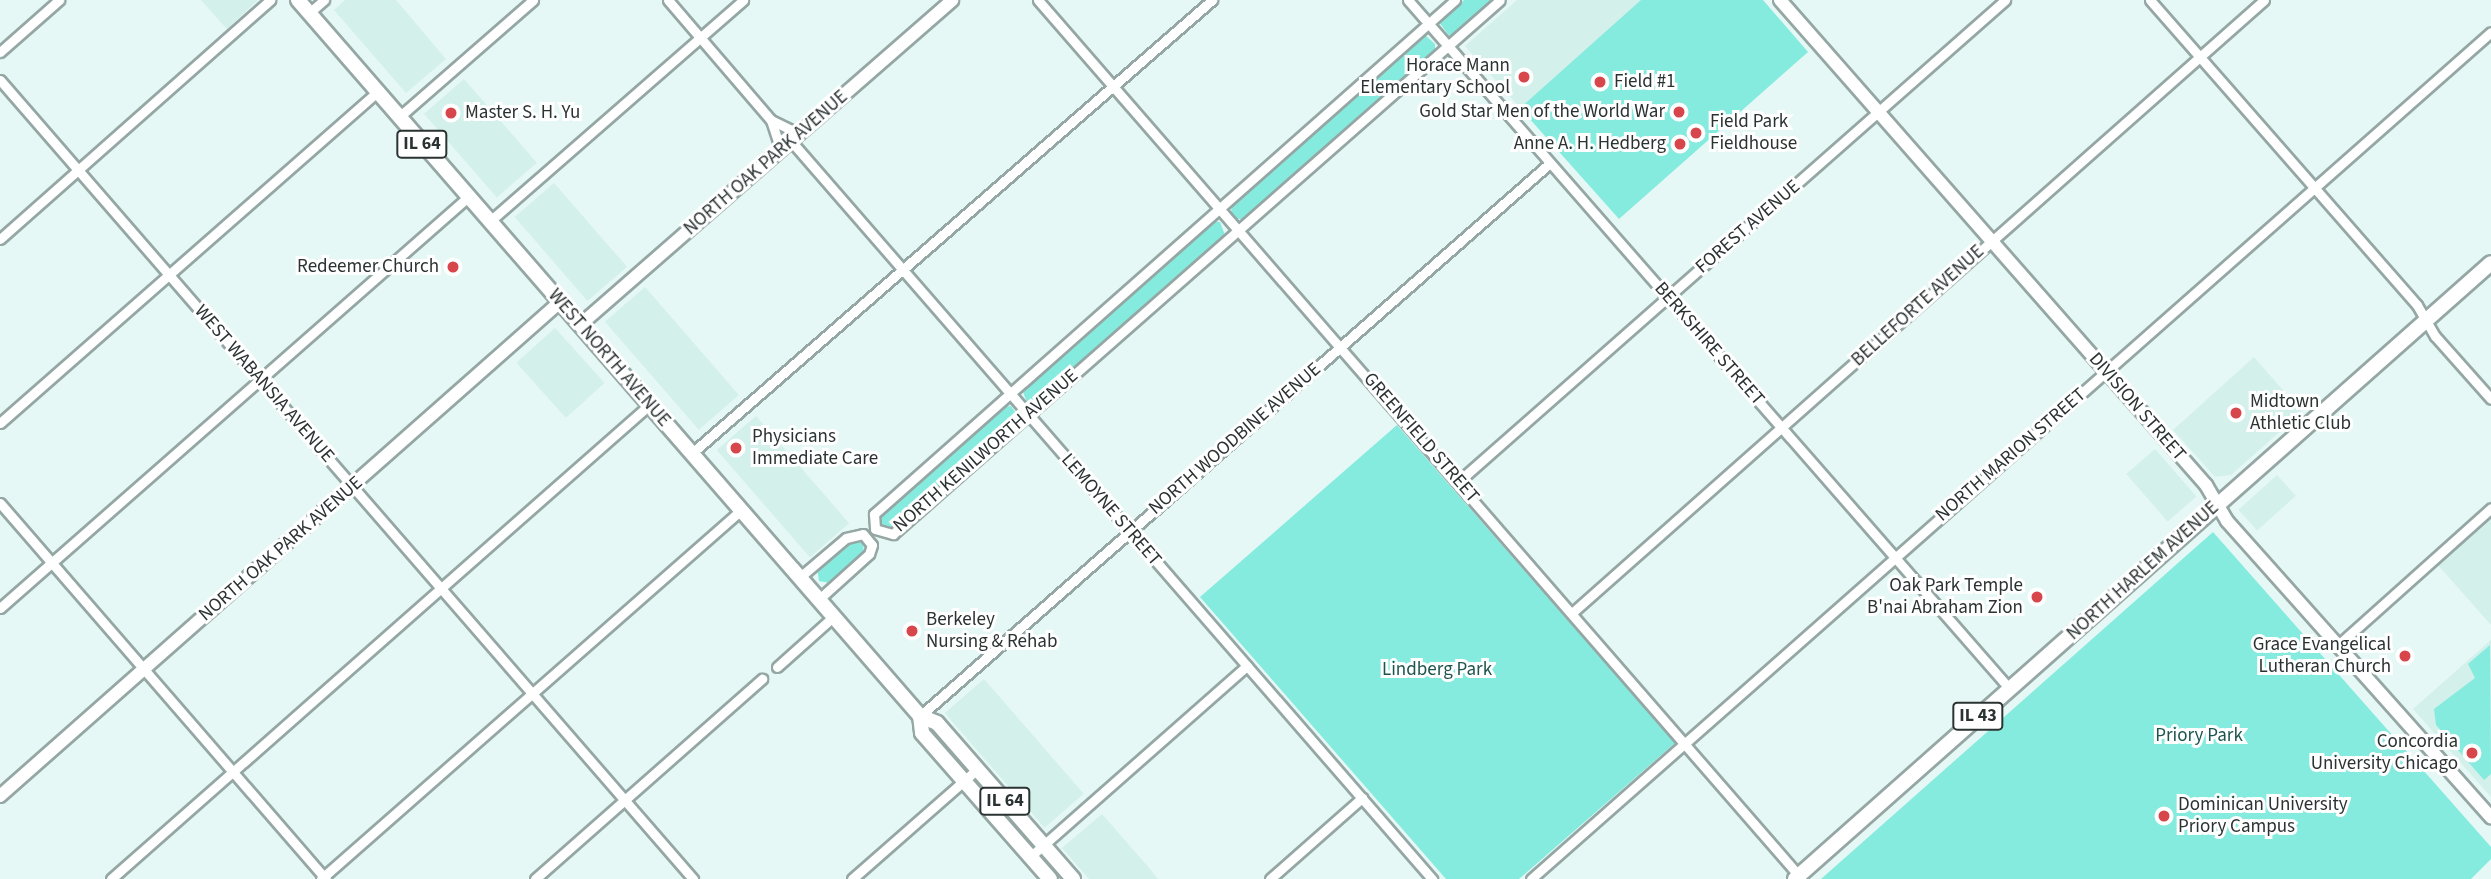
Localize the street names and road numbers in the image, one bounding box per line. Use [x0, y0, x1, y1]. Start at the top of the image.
street label: NORTH OAK PARK AVENUE [679, 86, 853, 240]
road number: IL 64 [396, 130, 448, 159]
street label: FOREST AVENUE [1691, 175, 1805, 279]
street label: BELLEFORTE AVENUE [1847, 241, 1989, 371]
street label: BERKSHIRE STREET [1649, 278, 1769, 410]
street label: WEST NORTH AVENUE [543, 285, 675, 431]
street label: WEST WABANSIA AVENUE [189, 301, 339, 467]
street label: DIVISION STREET [2084, 348, 2190, 466]
street label: NORTH WOODBINE AVENUE [1144, 358, 1326, 520]
street label: NORTH KENILWORTH AVENUE [889, 365, 1083, 537]
street label: GREENFIELD STREET [1358, 368, 1484, 508]
street label: NORTH MARION STREET [1931, 384, 2091, 526]
street label: LEMOYNE STREET [1056, 449, 1166, 571]
street label: NORTH OAK PARK AVENUE [194, 472, 368, 626]
street label: NORTH HARLEM AVENUE [2062, 497, 2224, 645]
road number: IL 43 [1952, 702, 2004, 730]
road number: IL 64 [979, 786, 1031, 816]

